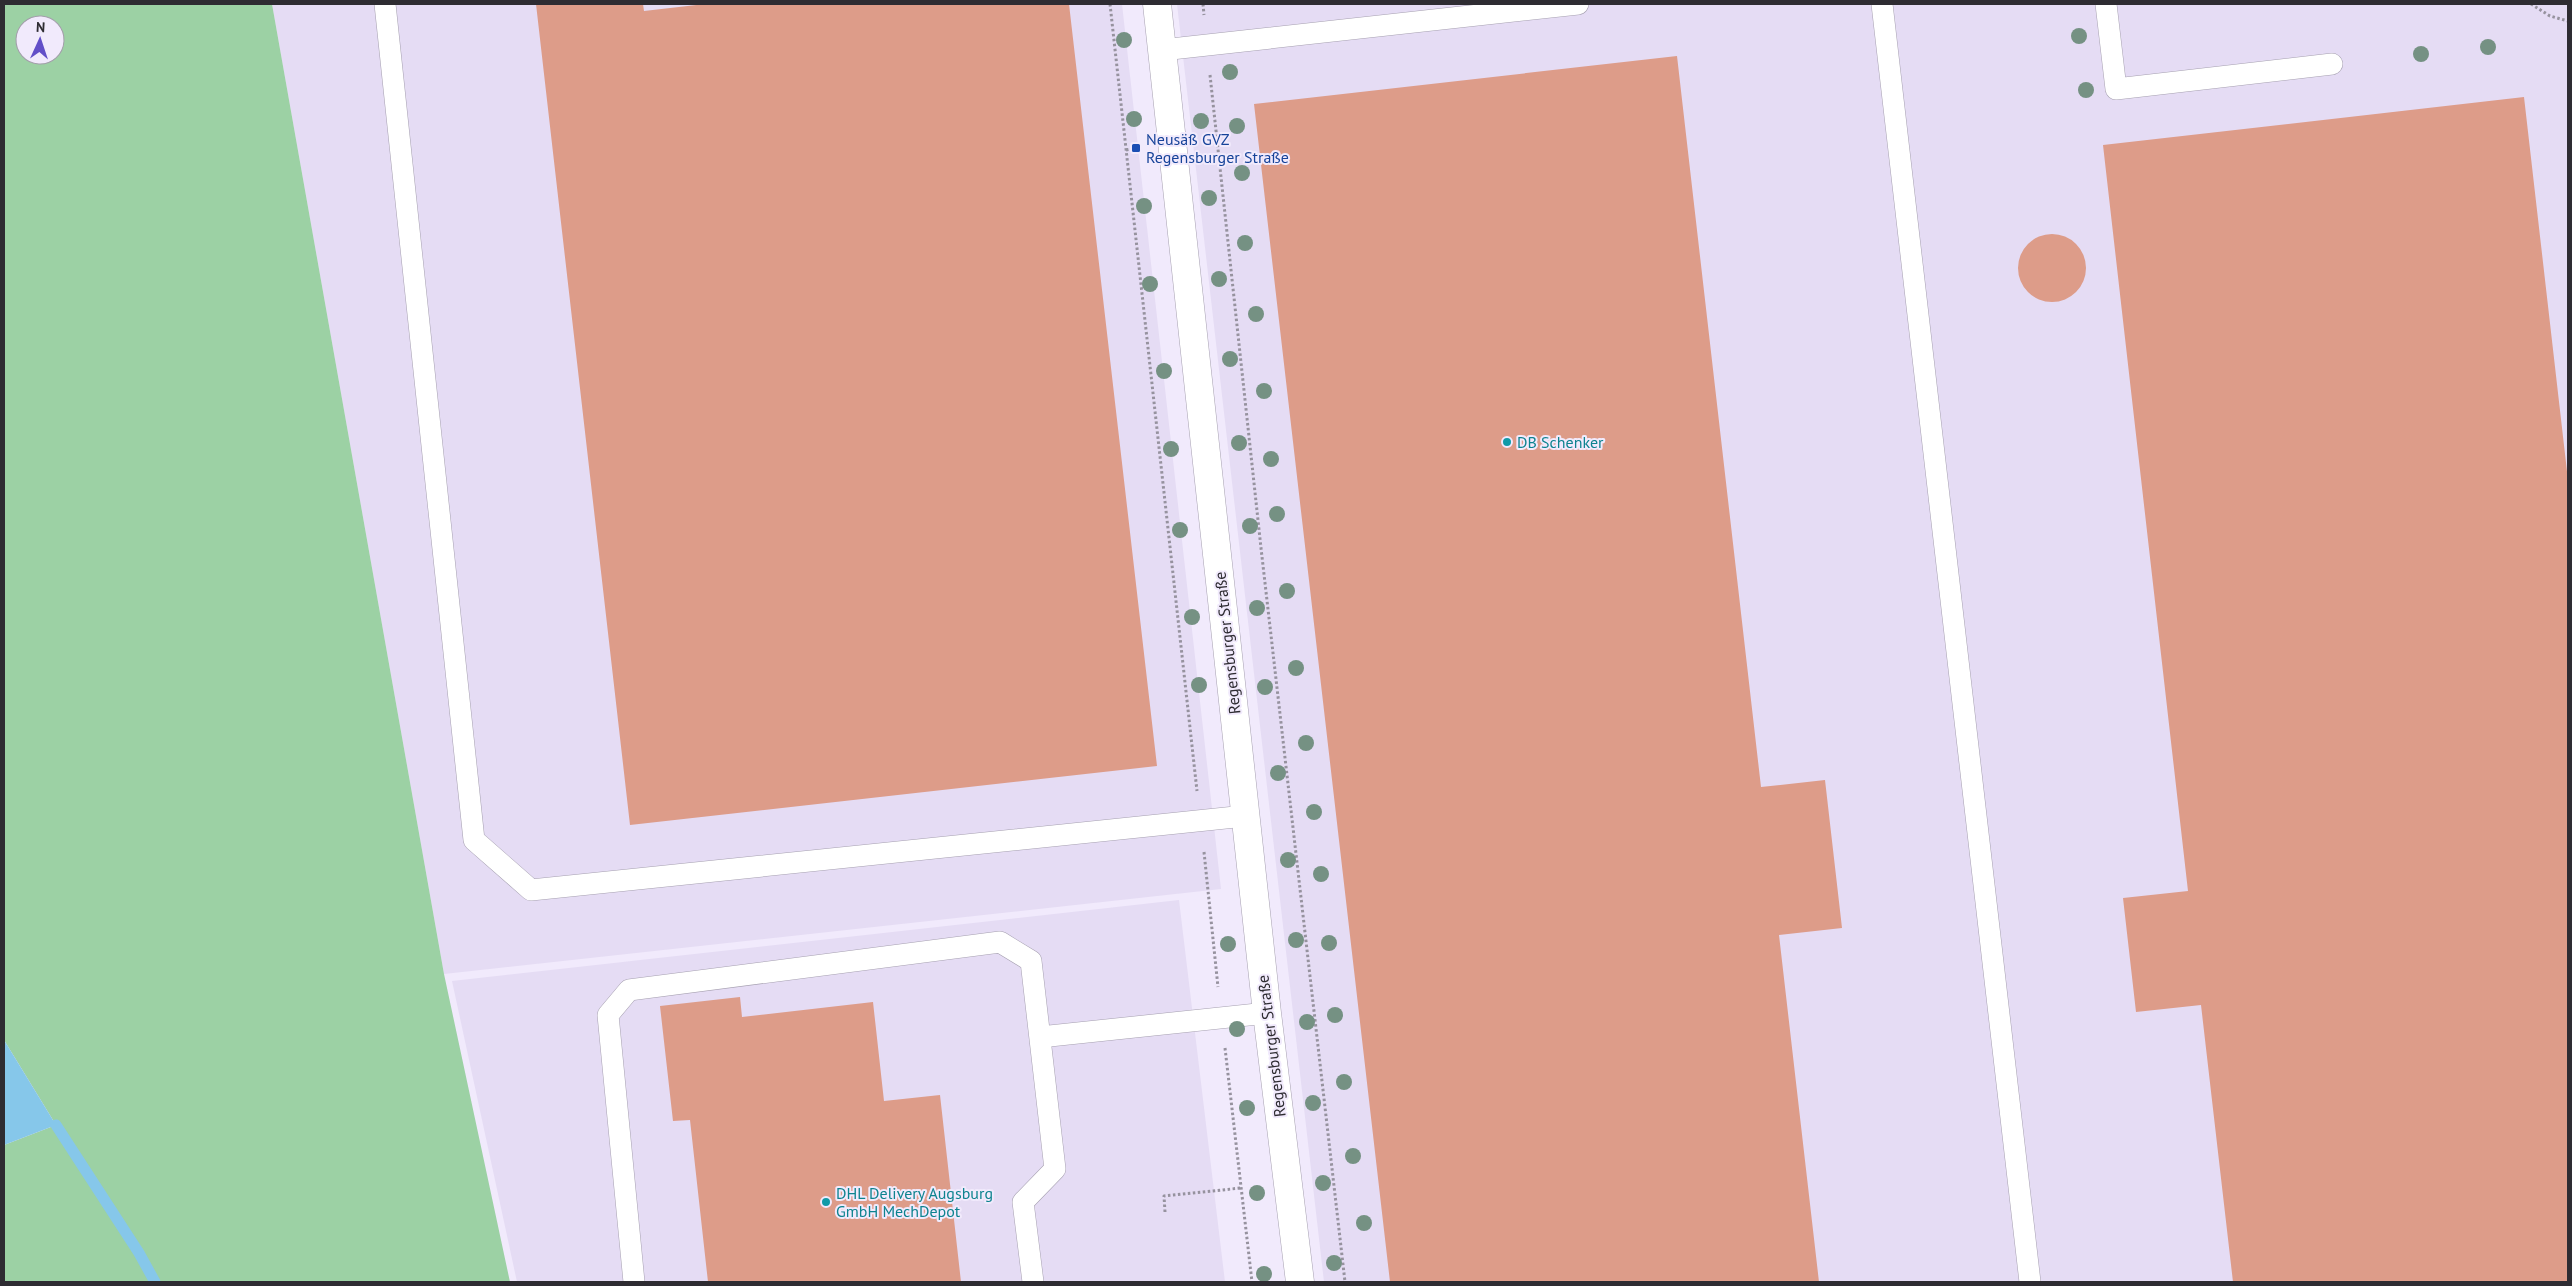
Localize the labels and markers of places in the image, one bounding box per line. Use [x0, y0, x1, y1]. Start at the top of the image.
place label: Neusäß GVZ Regensburger Straße [1146, 129, 1289, 167]
marker: Neusäß GVZ Regensburger Straße [1130, 142, 1142, 154]
place label: DB Schenker [1517, 432, 1604, 452]
marker: DB Schenker [1501, 436, 1513, 448]
place label: DHL Delivery Augsburg GmbH MechDepot [836, 1183, 993, 1221]
marker: DHL Delivery Augsburg GmbH MechDepot [820, 1196, 832, 1208]

